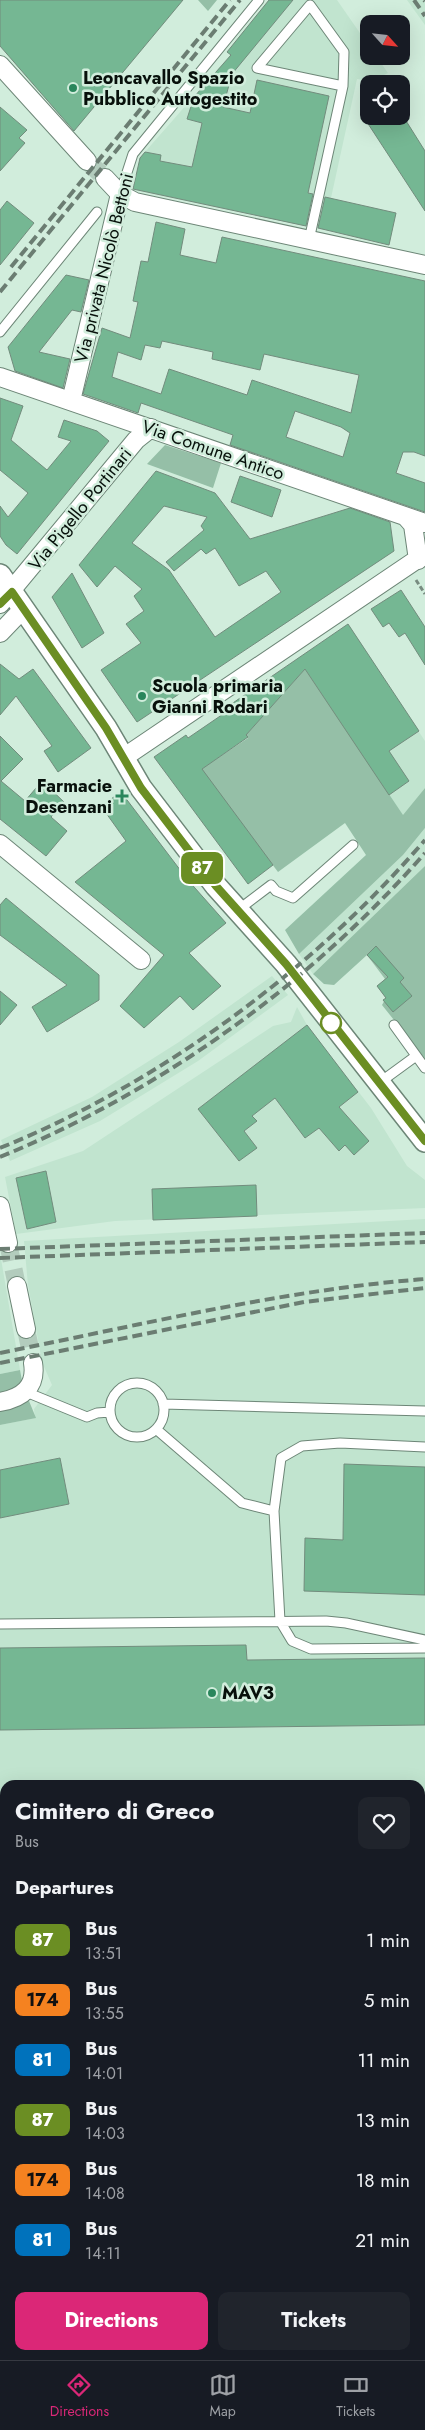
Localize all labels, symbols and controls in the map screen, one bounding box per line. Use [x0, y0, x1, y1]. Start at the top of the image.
north arrow [360, 15, 410, 65]
map controls [360, 15, 410, 125]
place label: Leoncavallo Spazio Pubblico Autogestito [83, 65, 258, 112]
button: locate [360, 75, 410, 125]
marker: Leoncavallo Spazio Pubblico Autogestito [67, 82, 79, 94]
street label: Via privata Nicolò Bettoni [68, 170, 140, 366]
street label: Via Comune Antico [138, 413, 288, 487]
street label: Via Pigello Portinari [22, 442, 138, 576]
place label: Scuola primaria Gianni Rodari [152, 673, 283, 720]
marker: Scuola primaria Gianni Rodari [136, 690, 148, 702]
place label: Farmacie Desenzani [25, 773, 112, 820]
marker: Farmacie Desenzani [116, 790, 128, 802]
line badge: 87 [180, 852, 224, 884]
text: 87 [191, 855, 213, 881]
unlabelled marker [320, 1012, 342, 1034]
place label: MAV3 [222, 1680, 274, 1706]
marker: MAV3 [206, 1687, 218, 1699]
text: Cimitero di Greco [15, 1793, 214, 1828]
button: heart [358, 1797, 410, 1849]
text: Bus [15, 1830, 39, 1853]
text: Departures [15, 1874, 114, 1901]
text: Bus [85, 1915, 117, 1942]
text: 87 [32, 1927, 53, 1953]
text: 1 min [366, 1927, 410, 1954]
text: 13:51 [85, 1942, 122, 1965]
text: Bus [85, 1975, 117, 2002]
text: 174 [26, 1987, 59, 2013]
text: 5 min [364, 1987, 410, 2014]
text: 13:55 [85, 2002, 124, 2025]
text: Bus [85, 2035, 117, 2062]
text: 81 [32, 2047, 53, 2073]
text: 11 min [357, 2047, 410, 2074]
text: 14:01 [85, 2062, 123, 2085]
text: Bus [85, 2095, 117, 2122]
text: 87 [32, 2107, 53, 2133]
text: 13 min [356, 2107, 410, 2134]
text: 14:03 [85, 2122, 125, 2145]
text: Bus [85, 2155, 117, 2182]
text: 174 [26, 2167, 59, 2193]
text: 18 min [356, 2167, 410, 2194]
text: 14:08 [85, 2182, 125, 2205]
text: Bus [85, 2215, 117, 2242]
text: 81 [32, 2227, 53, 2253]
text: 21 min [355, 2227, 410, 2254]
text: 14:11 [85, 2242, 121, 2265]
button: Directions [15, 2292, 208, 2350]
button: Tickets [218, 2292, 410, 2350]
tab: Directions [50, 2371, 109, 2421]
tab: Map [209, 2371, 237, 2421]
tab: Tickets [336, 2371, 375, 2421]

